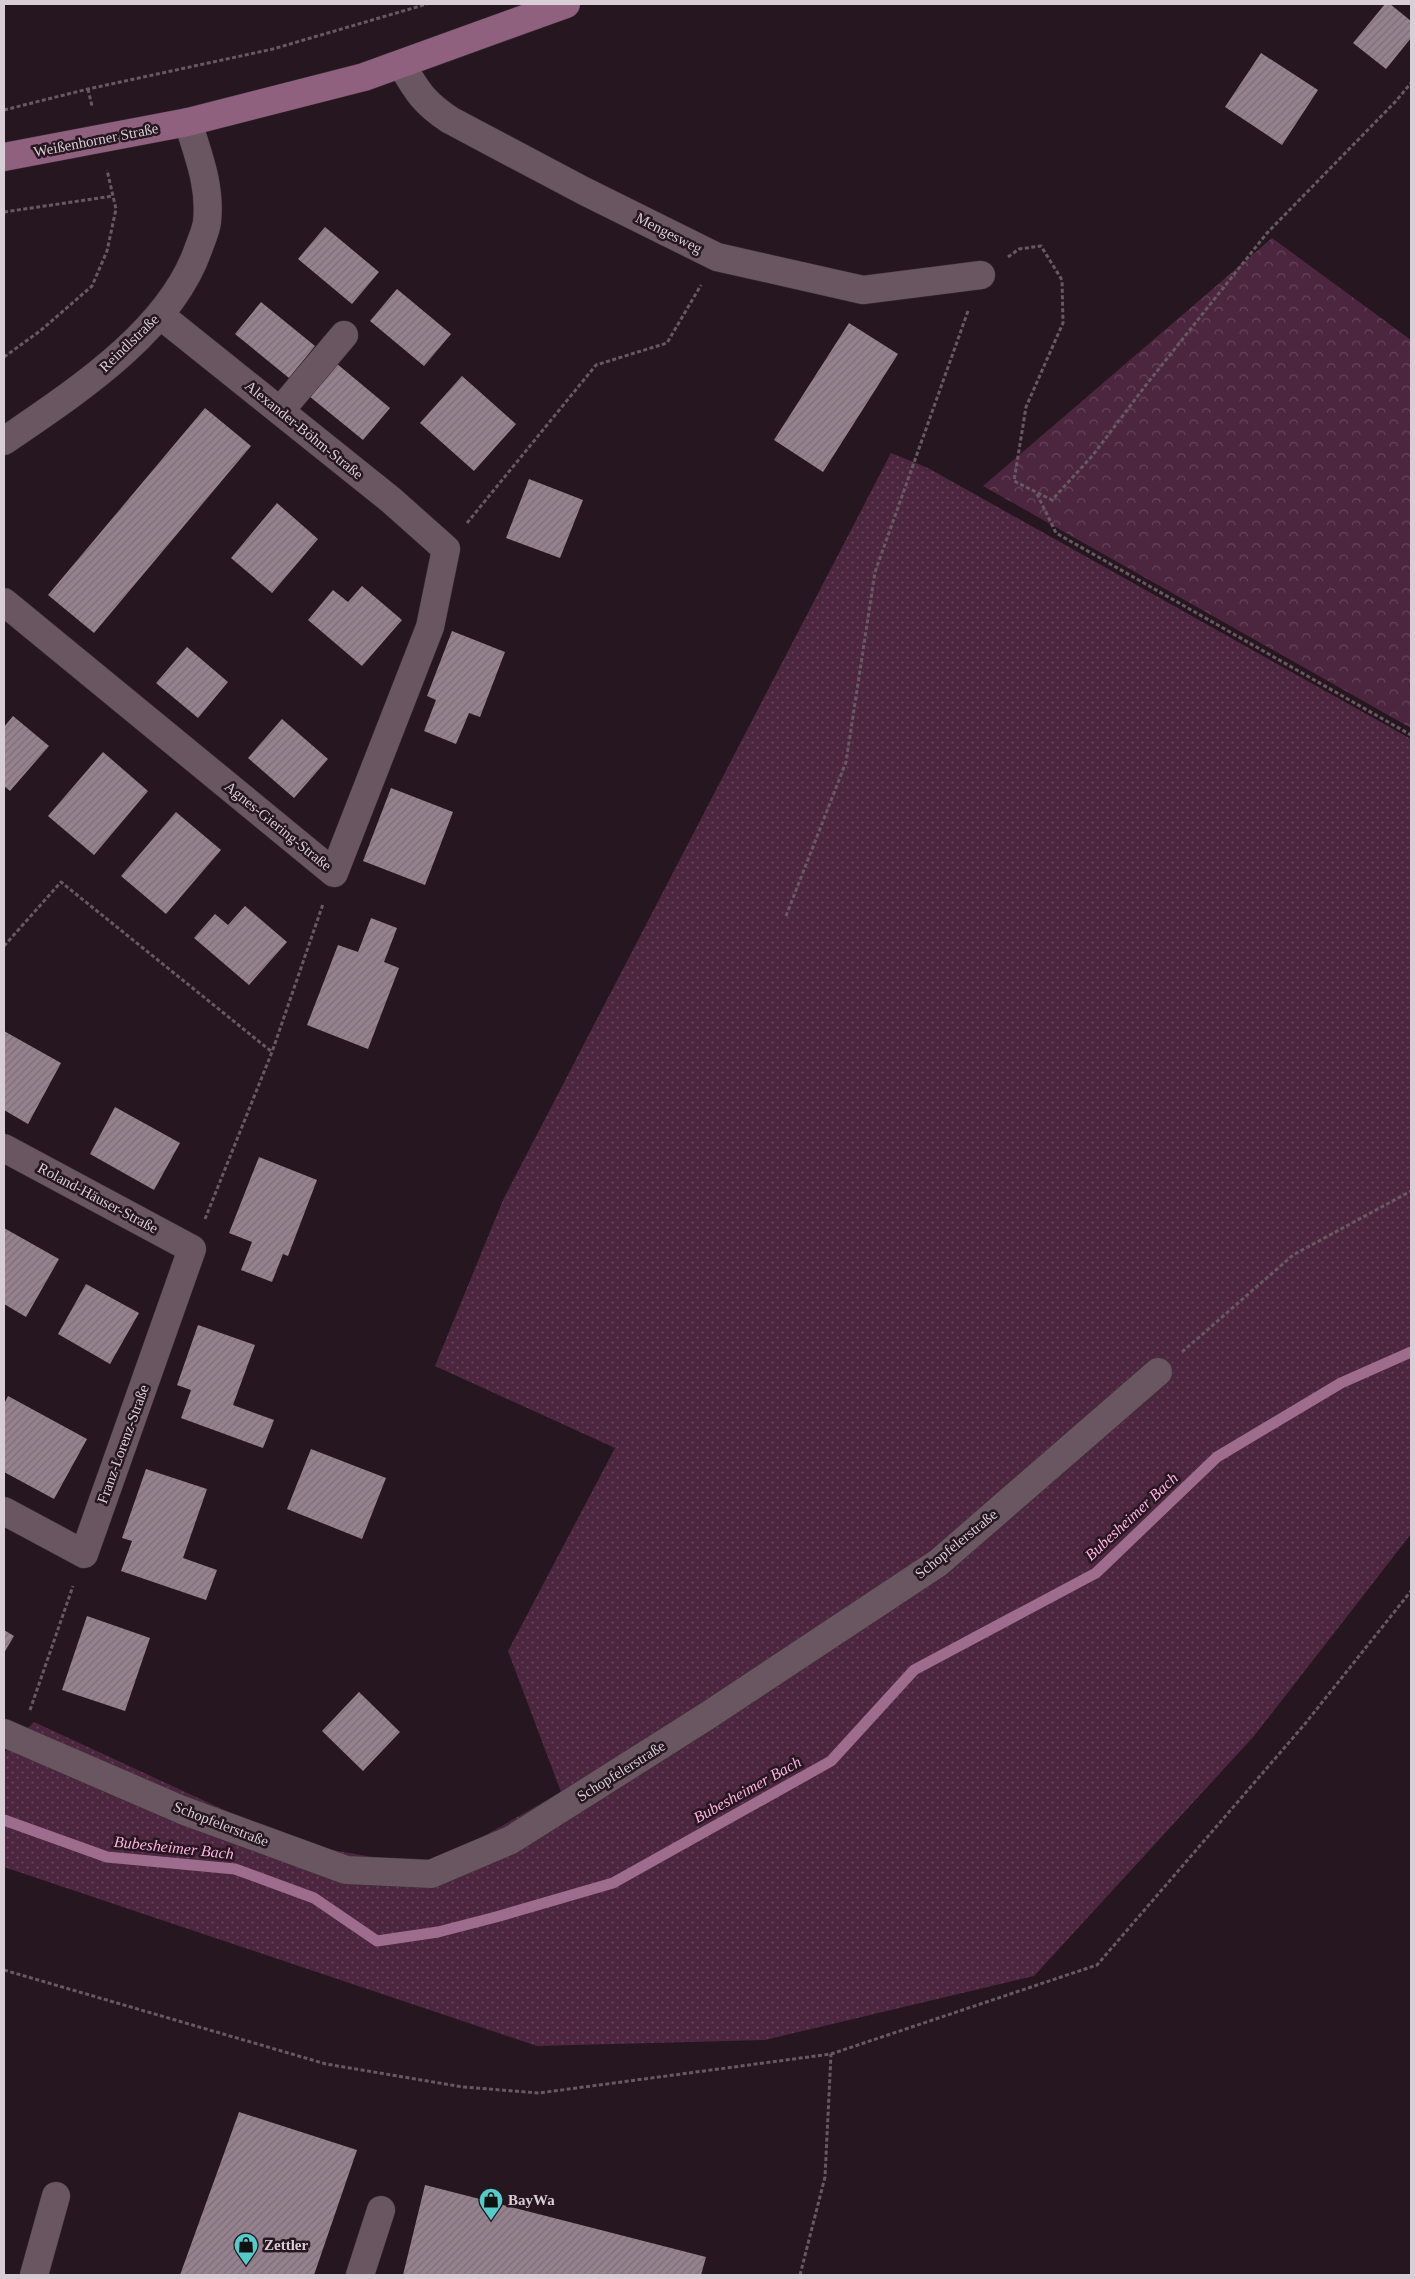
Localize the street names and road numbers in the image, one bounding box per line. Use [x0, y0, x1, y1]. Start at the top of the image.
street label: Weißenhorner Straße [32, 120, 160, 160]
street label: Mengesweg [633, 209, 705, 257]
street label: Reindlstraße [96, 311, 162, 375]
street label: Alexander-Böhm-Straße [242, 377, 366, 483]
street label: Agnes-Giering-Straße [221, 778, 335, 874]
street label: Roland-Häuser-Straße [35, 1160, 161, 1237]
street label: Franz-Lorenz-Straße [94, 1382, 152, 1505]
street label: Schopfelerstraße [912, 1506, 1000, 1582]
street label: Schopfelerstraße [574, 1737, 668, 1804]
street label: Schopfelerstraße [171, 1798, 271, 1850]

